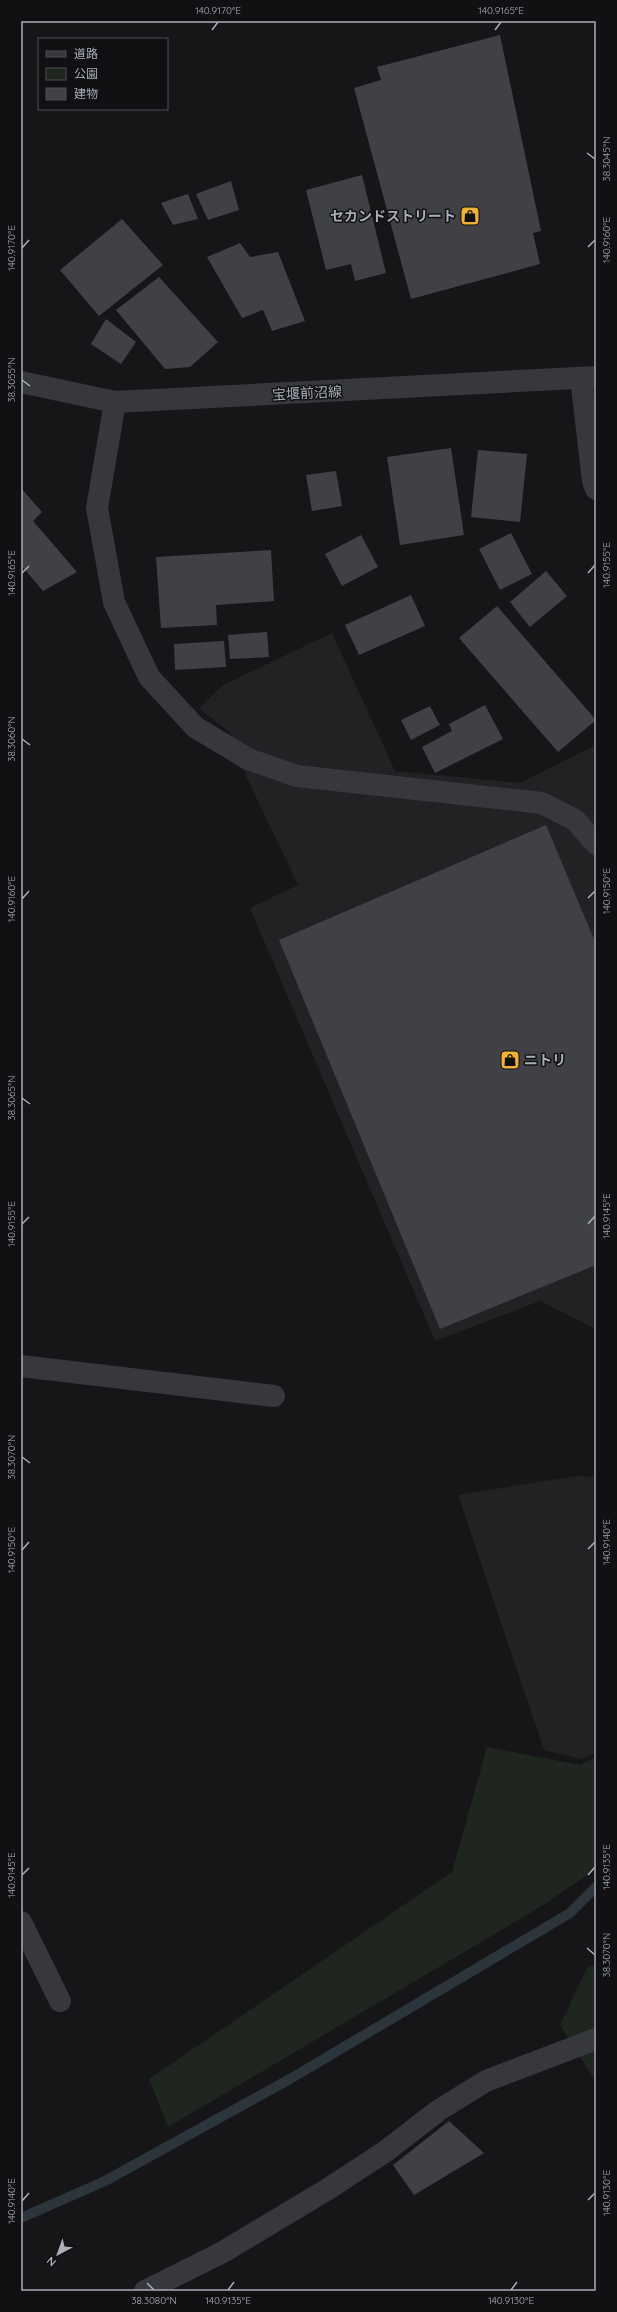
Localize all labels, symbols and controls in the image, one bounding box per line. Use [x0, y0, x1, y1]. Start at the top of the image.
text: 140.9170°E [195, 4, 241, 17]
text: 140.9165°E [478, 4, 524, 17]
legend [38, 38, 168, 110]
text: 道路 [74, 46, 98, 61]
text: 公園 [74, 66, 98, 81]
text: 建物 [74, 86, 98, 101]
text: 38.3045°N [600, 136, 613, 182]
shop icon: セカンドストリート [459, 205, 481, 227]
place label: セカンドストリート [330, 207, 456, 225]
text: 140.9160°E [600, 217, 613, 263]
text: 140.9170°E [5, 225, 18, 271]
text: 38.3055°N [5, 357, 18, 403]
street label: 宝堰前沼線 [272, 382, 342, 404]
text: 140.9155°E [600, 542, 613, 588]
text: 140.9165°E [5, 550, 18, 596]
text: 38.3060°N [5, 716, 18, 762]
text: 140.9150°E [600, 868, 613, 914]
text: 140.9160°E [5, 876, 18, 922]
shop icon: ニトリ [499, 1049, 521, 1071]
place label: ニトリ [524, 1051, 566, 1069]
text: 38.3065°N [5, 1075, 18, 1121]
text: 140.9145°E [600, 1193, 613, 1239]
text: 140.9155°E [5, 1201, 18, 1247]
text: 38.3070°N [5, 1435, 18, 1479]
text: 140.9140°E [600, 1519, 613, 1565]
text: 140.9150°E [5, 1527, 18, 1573]
text: 140.9135°E [600, 1844, 613, 1890]
text: 140.9145°E [5, 1852, 18, 1898]
text: 38.3070°N [600, 1933, 613, 1977]
text: 140.9130°E [600, 2170, 613, 2216]
text: 140.9140°E [5, 2178, 18, 2224]
north arrow [38, 2234, 78, 2274]
text: N [44, 2254, 59, 2269]
text: 38.3080°N [131, 2294, 177, 2307]
text: 140.9135°E [205, 2294, 251, 2307]
text: 140.9130°E [488, 2294, 534, 2307]

